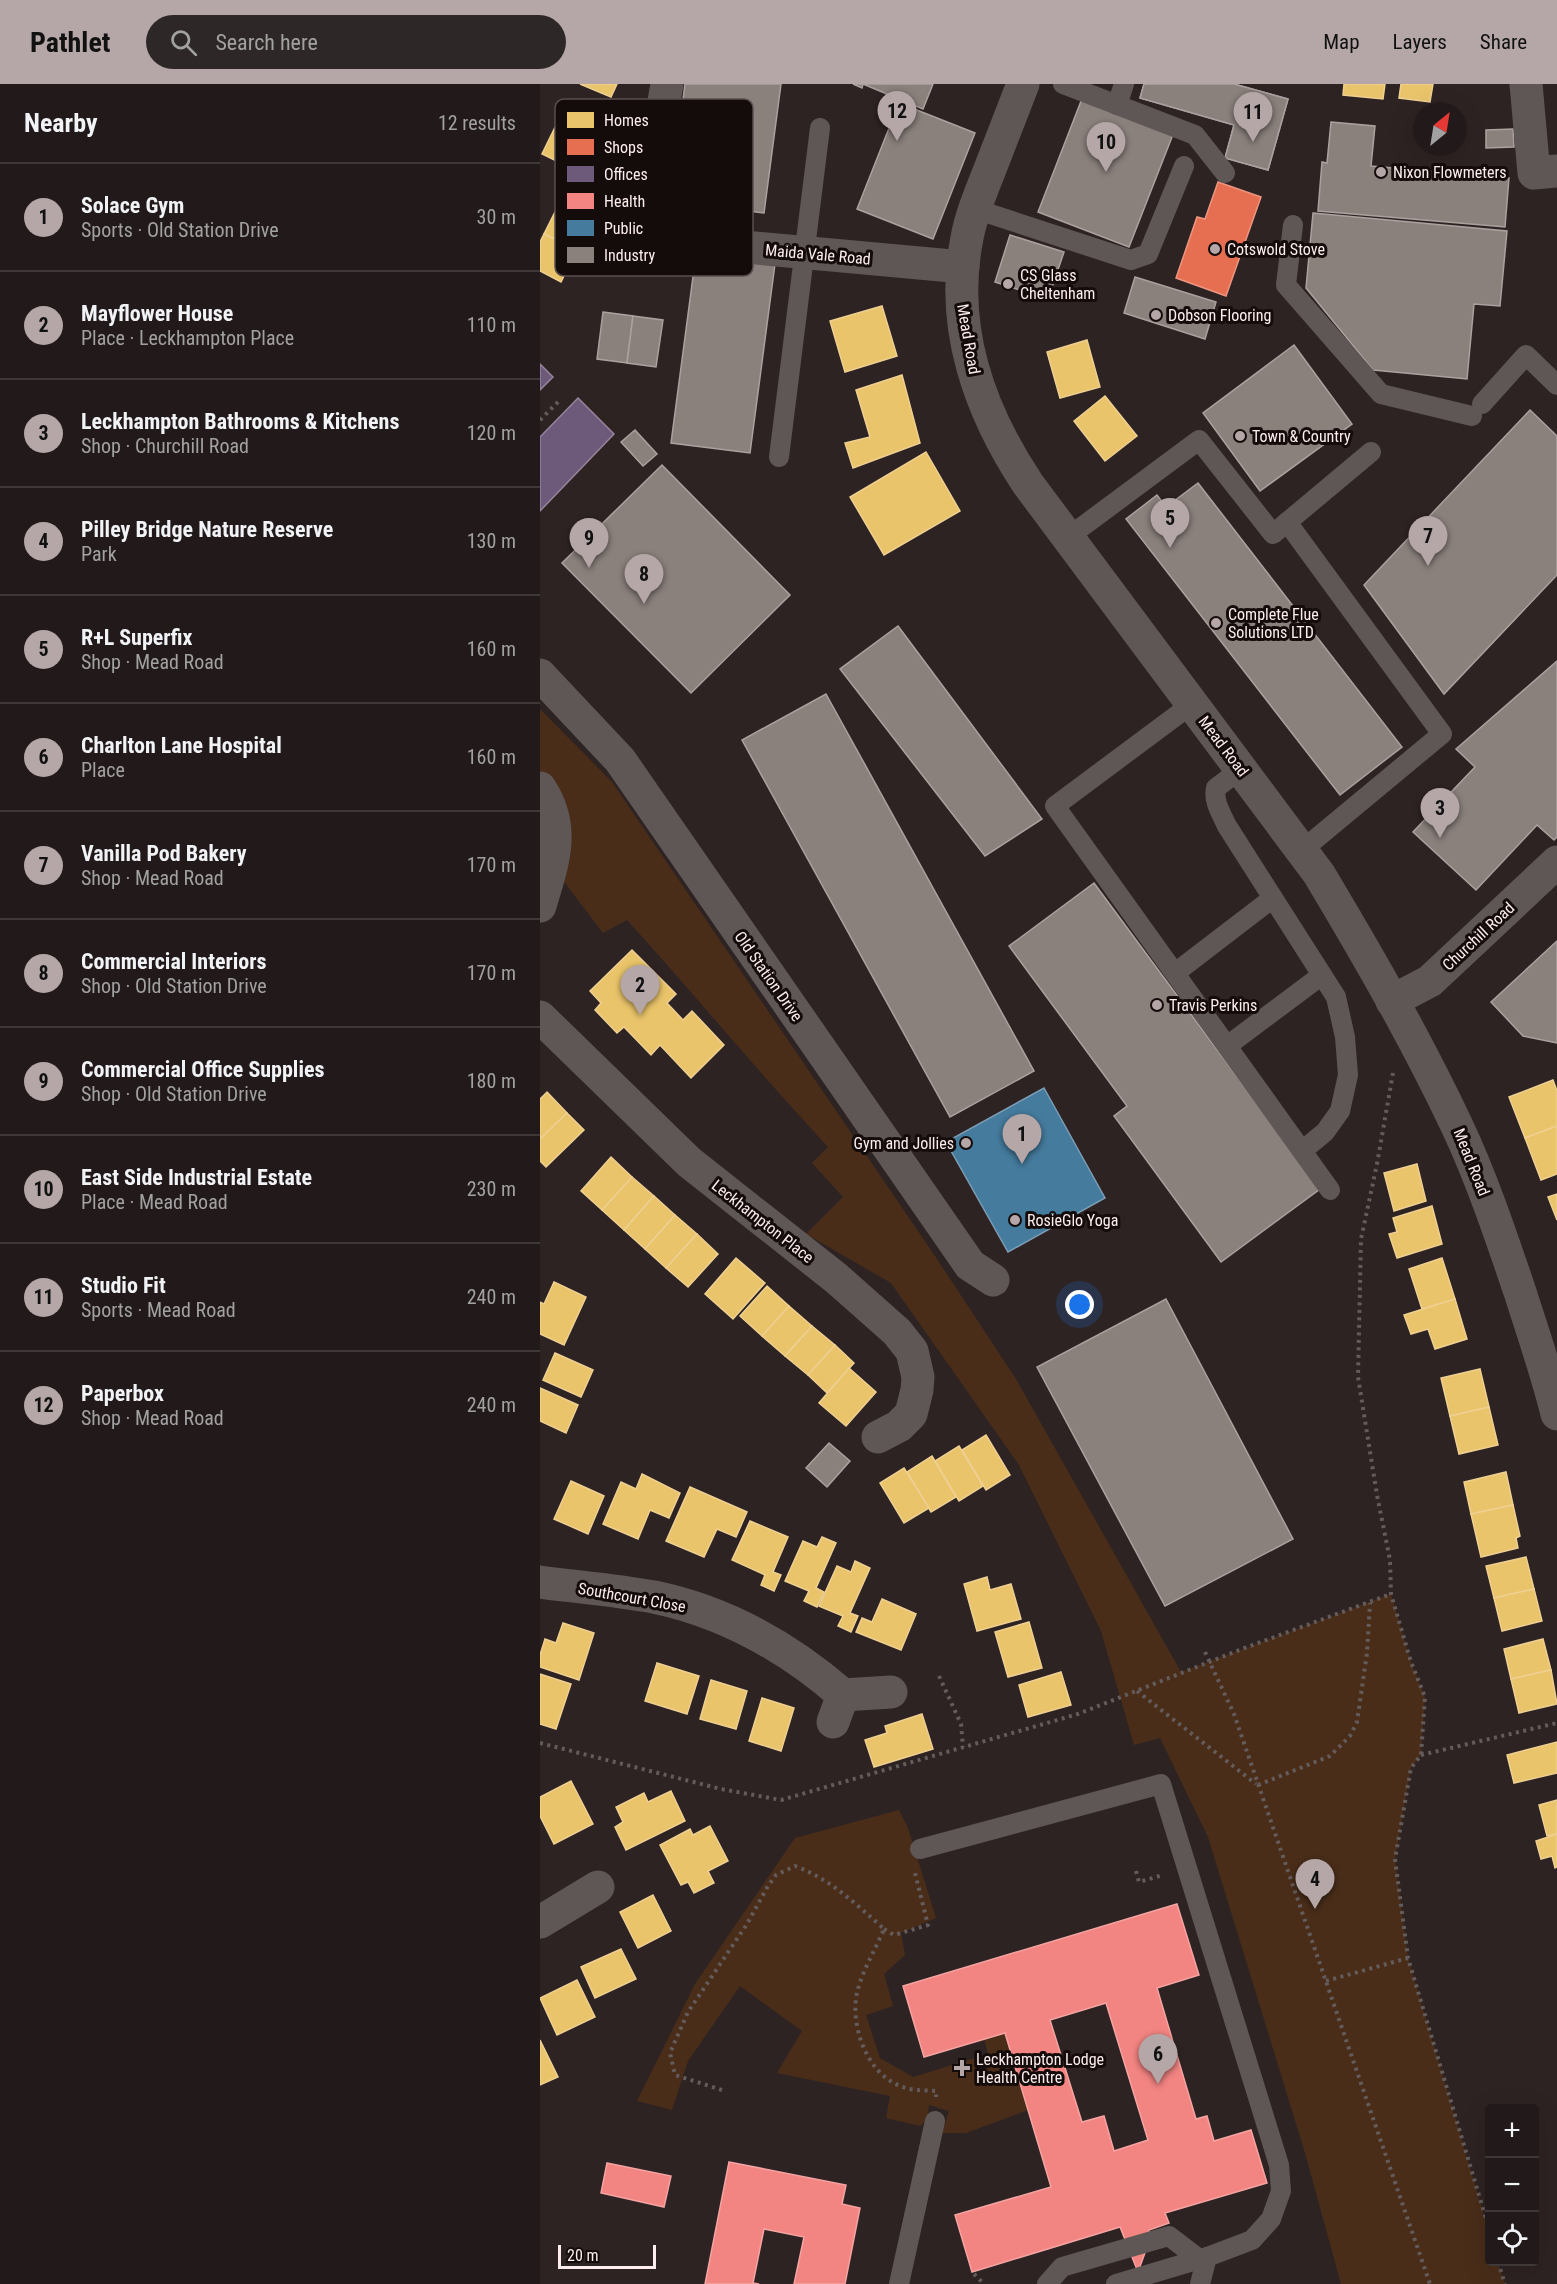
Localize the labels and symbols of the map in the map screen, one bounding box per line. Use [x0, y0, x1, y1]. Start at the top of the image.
pin: 12 [878, 92, 916, 141]
pin: 11 [1234, 92, 1272, 142]
legend [555, 99, 753, 276]
north arrow [1413, 102, 1467, 156]
text: Homes [604, 111, 649, 130]
pin: 10 [1086, 122, 1126, 172]
text: Shops [604, 138, 643, 157]
place label: Nixon Flowmeters [1393, 163, 1507, 182]
text: Offices [604, 165, 648, 184]
marker: Nixon Flowmeters [1374, 165, 1388, 179]
text: Health [604, 192, 645, 211]
text: Public [604, 219, 643, 238]
street label: Maida Vale Road [764, 240, 872, 269]
place label: Cotswold Stove [1227, 240, 1325, 259]
marker: Cotswold Stove [1208, 242, 1222, 256]
text: Industry [604, 246, 655, 265]
place label: CS Glass Cheltenham [1020, 266, 1095, 303]
marker: CS Glass Cheltenham [1001, 277, 1015, 291]
street label: Mead Road [953, 302, 984, 376]
place label: Dobson Flooring [1168, 306, 1271, 325]
marker: Dobson Flooring [1149, 308, 1163, 322]
place label: Town & Country [1252, 427, 1351, 446]
marker: Town & Country [1233, 429, 1247, 443]
pin: 5 [1150, 498, 1190, 548]
pin: 7 [1408, 516, 1448, 566]
pin: 9 [569, 518, 608, 568]
pin: 8 [624, 554, 664, 604]
place label: Complete Flue Solutions LTD [1228, 605, 1319, 642]
marker: Complete Flue Solutions LTD [1209, 616, 1223, 630]
street label: Mead Road [1195, 712, 1253, 780]
pin: 3 [1420, 788, 1460, 838]
street label: Churchill Road [1439, 898, 1518, 974]
street label: Old Station Drive [731, 928, 807, 1025]
pin: 2 [620, 966, 660, 1015]
place label: Travis Perkins [1169, 996, 1257, 1015]
marker: Travis Perkins [1150, 998, 1164, 1012]
pin: 1 [1002, 1114, 1042, 1164]
street label: Mead Road [1449, 1126, 1494, 1199]
place label: Gym and Jollies [854, 1134, 954, 1153]
marker: Gym and Jollies [959, 1136, 973, 1150]
street label: Leckhampton Place [708, 1176, 817, 1267]
place label: RosieGlo Yoga [1027, 1211, 1118, 1230]
marker: RosieGlo Yoga [1008, 1213, 1022, 1227]
your location [1065, 1290, 1094, 1319]
street label: Southcourt Close [577, 1579, 687, 1616]
pin: 4 [1296, 1860, 1334, 1909]
pin: 6 [1138, 2034, 1178, 2084]
place label: Leckhampton Lodge Health Centre [976, 2050, 1104, 2087]
marker: Leckhampton Lodge Health Centre [953, 2059, 971, 2077]
scale bar [558, 2242, 656, 2270]

